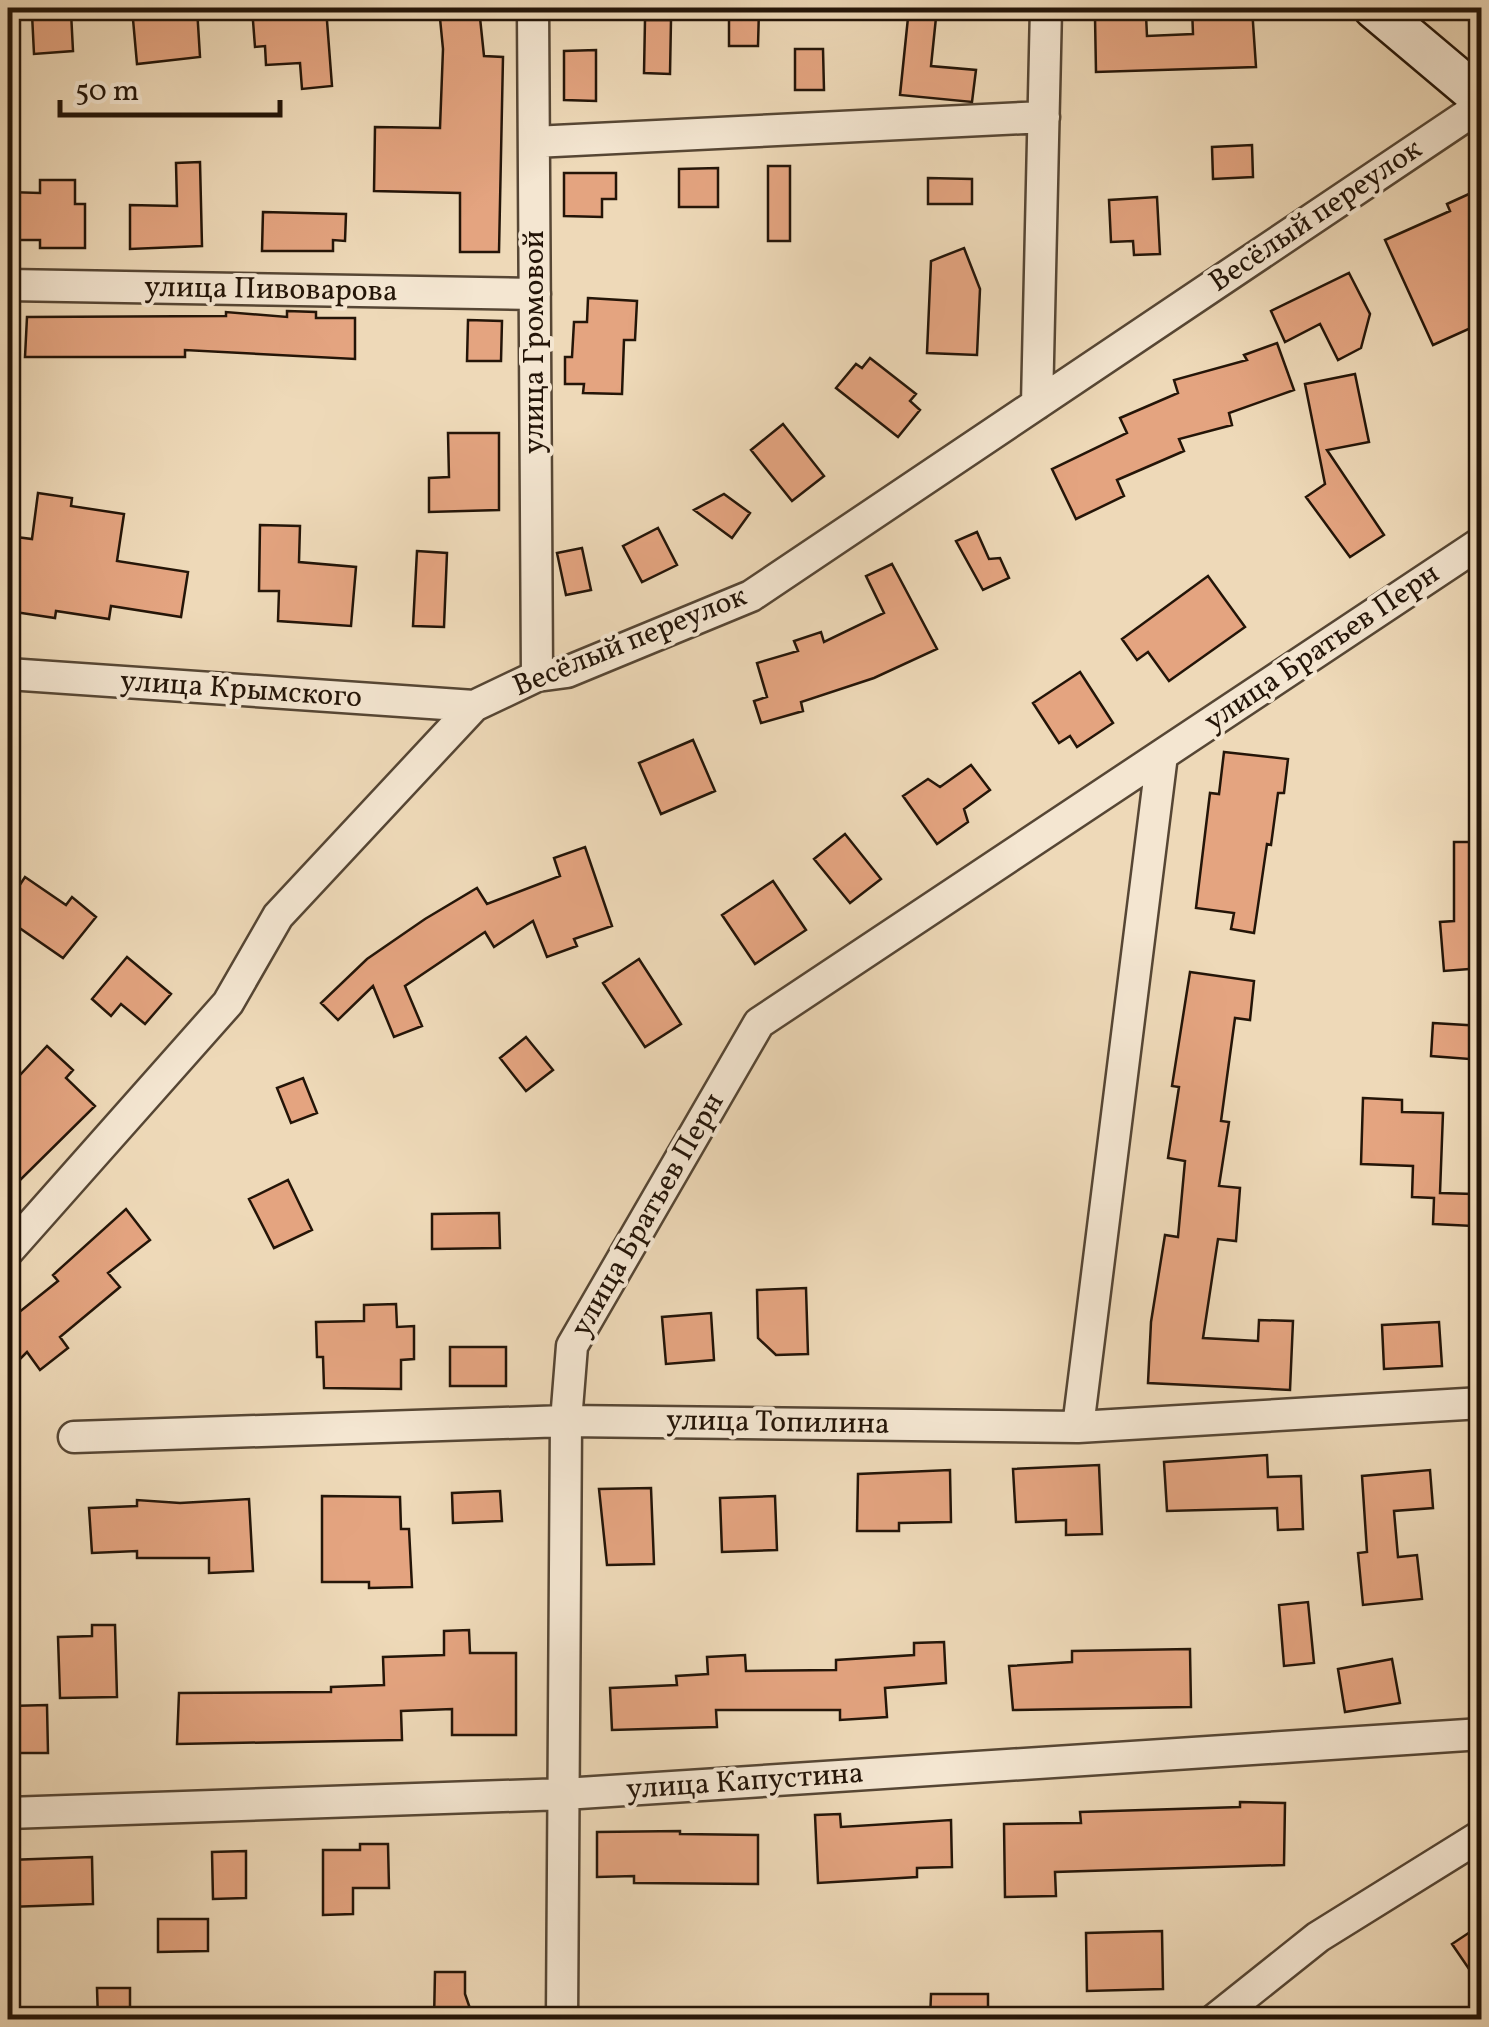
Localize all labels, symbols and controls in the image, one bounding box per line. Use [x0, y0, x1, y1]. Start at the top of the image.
scale bar [60, 55, 280, 117]
text: 50 m [75, 71, 139, 113]
street label: Весёлый переулок [1201, 129, 1431, 303]
street label: улица Громовой [514, 230, 556, 454]
street label: улица Пивоварова [144, 267, 398, 313]
street label: улица Братьев Перн [1196, 553, 1448, 743]
street label: Весёлый переулок [507, 576, 753, 708]
street label: улица Крымского [119, 661, 363, 719]
street label: улица Братьев Перн [561, 1085, 735, 1345]
street label: улица Топилина [666, 1400, 890, 1446]
street label: улица Капустина [625, 1753, 865, 1811]

